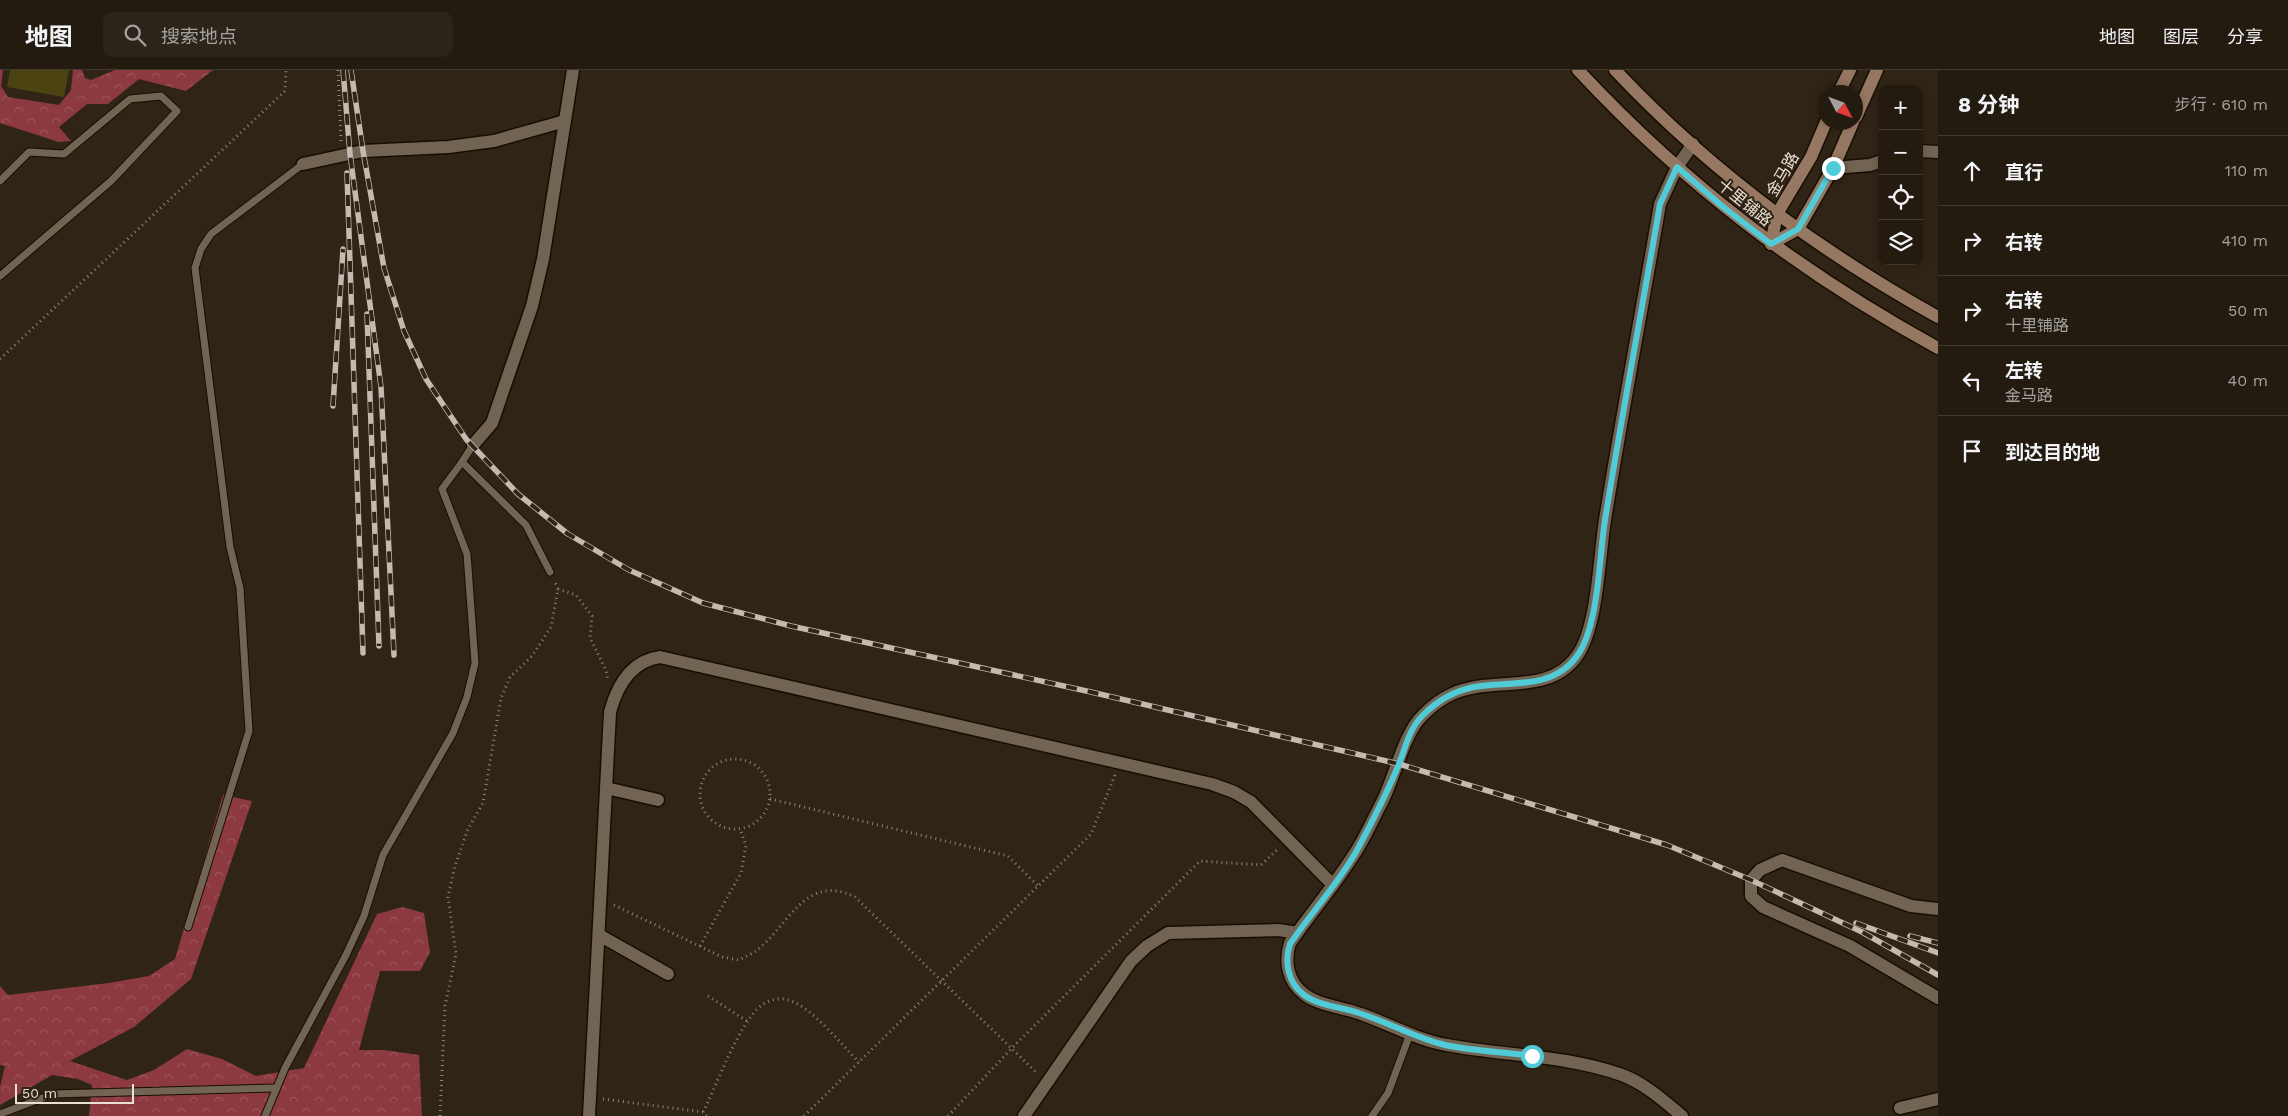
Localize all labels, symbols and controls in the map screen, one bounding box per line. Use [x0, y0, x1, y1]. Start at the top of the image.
search box [103, 12, 453, 57]
icon: search [121, 21, 149, 49]
text: 地图 [25, 23, 73, 51]
text: 搜索地点 [161, 25, 237, 48]
text: 地图 [2099, 26, 2135, 47]
text: 图层 [2163, 26, 2199, 47]
text: 分享 [2227, 26, 2263, 47]
north arrow [1818, 85, 1863, 130]
map controls [1878, 85, 1923, 265]
button: + [1878, 85, 1923, 130]
text: 8 分钟 [1958, 92, 2019, 117]
text: 步行 · 610 m [2175, 95, 2268, 114]
button: − [1878, 130, 1923, 175]
street label: 金马路 [1762, 149, 1803, 200]
route end [1822, 157, 1845, 180]
icon: ahead [1958, 157, 1986, 185]
text: 直行 [2005, 161, 2043, 184]
text: 110 m [2225, 161, 2268, 180]
street label: 十里铺路 [1714, 175, 1776, 230]
button: locate [1878, 175, 1923, 220]
button: layers [1878, 220, 1923, 265]
icon: right [1958, 227, 1986, 255]
text: 右转 [2005, 231, 2043, 254]
text: 410 m [2222, 231, 2268, 250]
text: 右转 [2005, 289, 2043, 312]
icon: right [1958, 297, 1986, 325]
text: 50 m [2228, 301, 2268, 320]
text: 十里铺路 [2005, 316, 2069, 335]
text: 左转 [2005, 359, 2043, 382]
icon: left [1958, 367, 1986, 395]
text: 40 m [2228, 371, 2268, 390]
text: 金马路 [2005, 386, 2053, 405]
icon: arrive [1958, 437, 1986, 465]
text: 到达目的地 [2005, 441, 2100, 464]
route start [1521, 1045, 1544, 1068]
scale bar [15, 1081, 134, 1104]
text: 50 m [22, 1085, 57, 1101]

